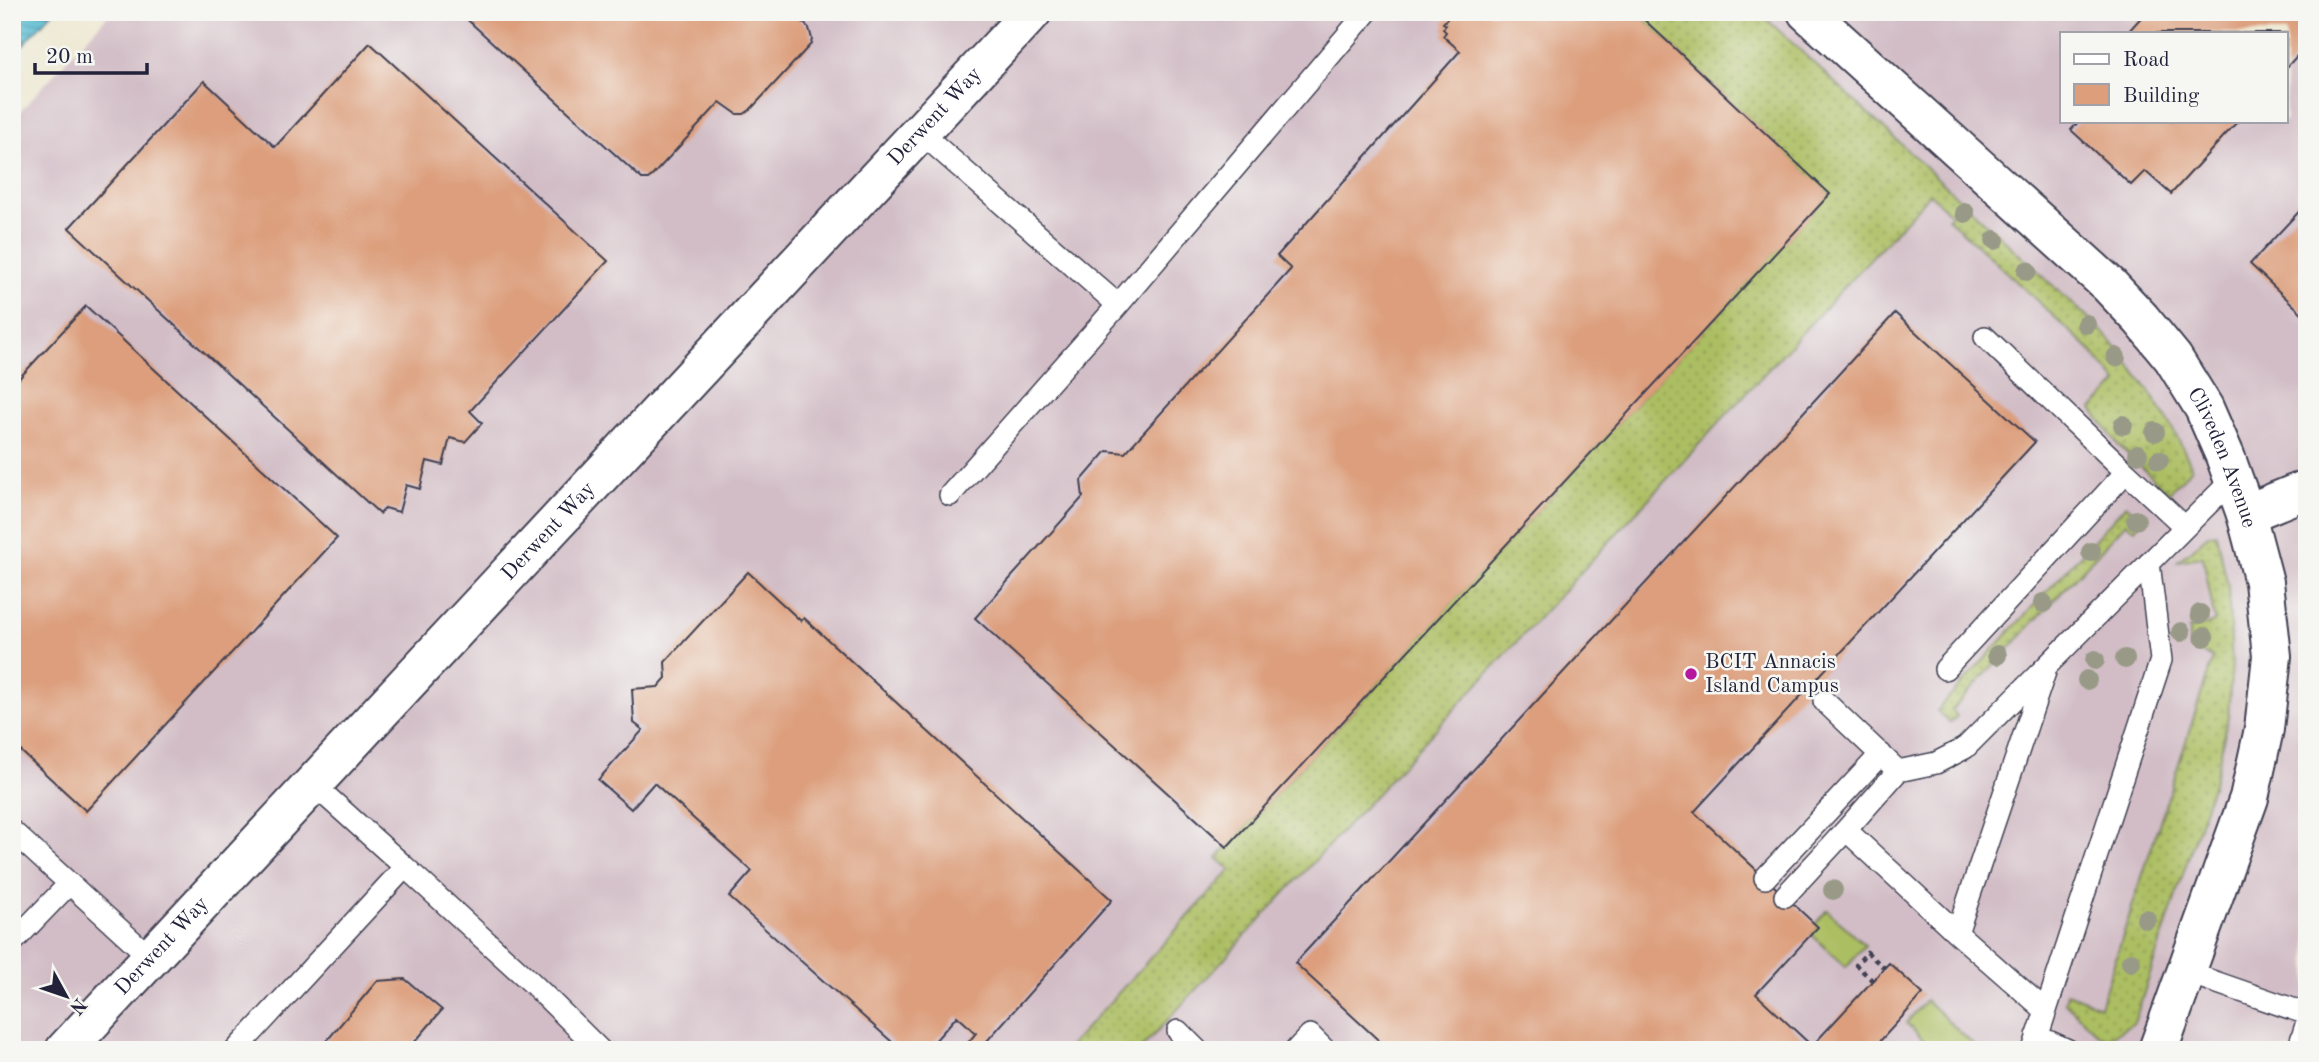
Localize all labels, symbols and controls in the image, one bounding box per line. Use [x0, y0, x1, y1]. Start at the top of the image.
scale bar [35, 32, 147, 76]
legend [2060, 32, 2288, 122]
text: 20 m [46, 47, 93, 68]
text: Road [2123, 50, 2170, 71]
street label: Derwent Way [884, 63, 985, 170]
text: Building [2123, 86, 2200, 107]
street label: Cliveden Avenue [2183, 384, 2260, 530]
street label: Derwent Way [498, 478, 599, 585]
place label: BCIT Annacis Island Campus [1705, 652, 1839, 697]
marker: BCIT Annacis Island Campus [1683, 666, 1699, 682]
street label: Derwent Way [111, 893, 212, 999]
north arrow [32, 960, 102, 1030]
text: N [65, 994, 89, 1017]

